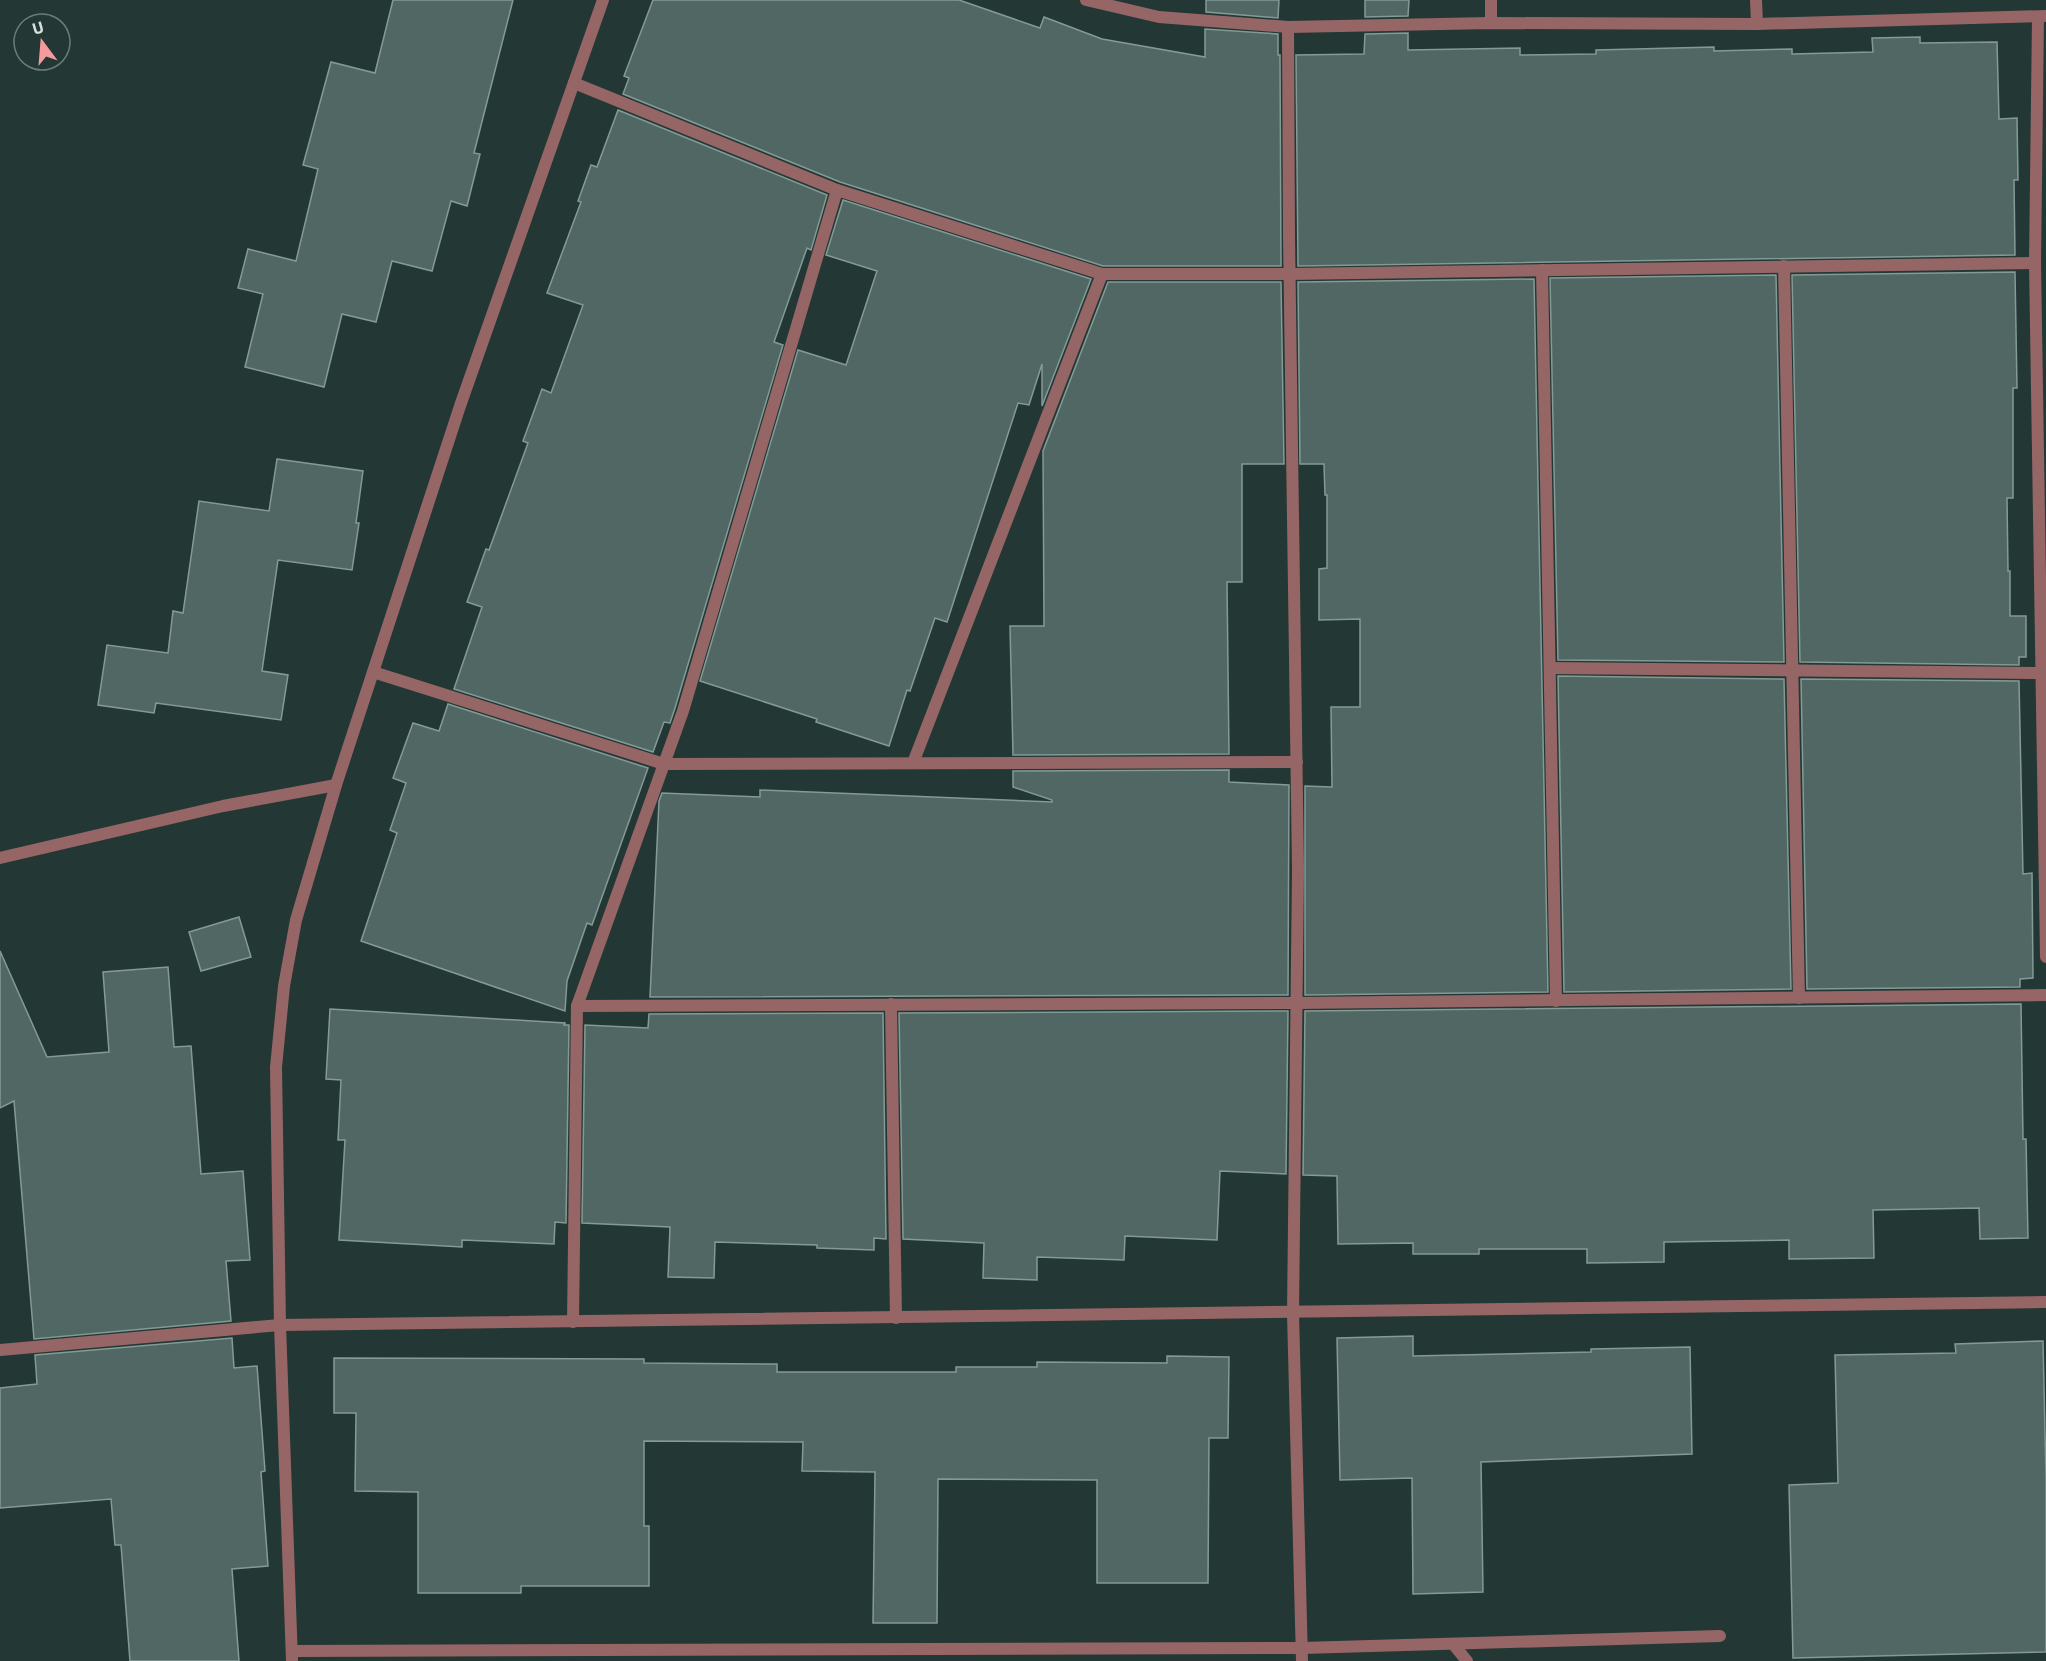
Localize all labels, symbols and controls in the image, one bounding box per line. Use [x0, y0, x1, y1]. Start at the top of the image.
north arrow [12, 12, 72, 72]
text: U [30, 16, 46, 38]

